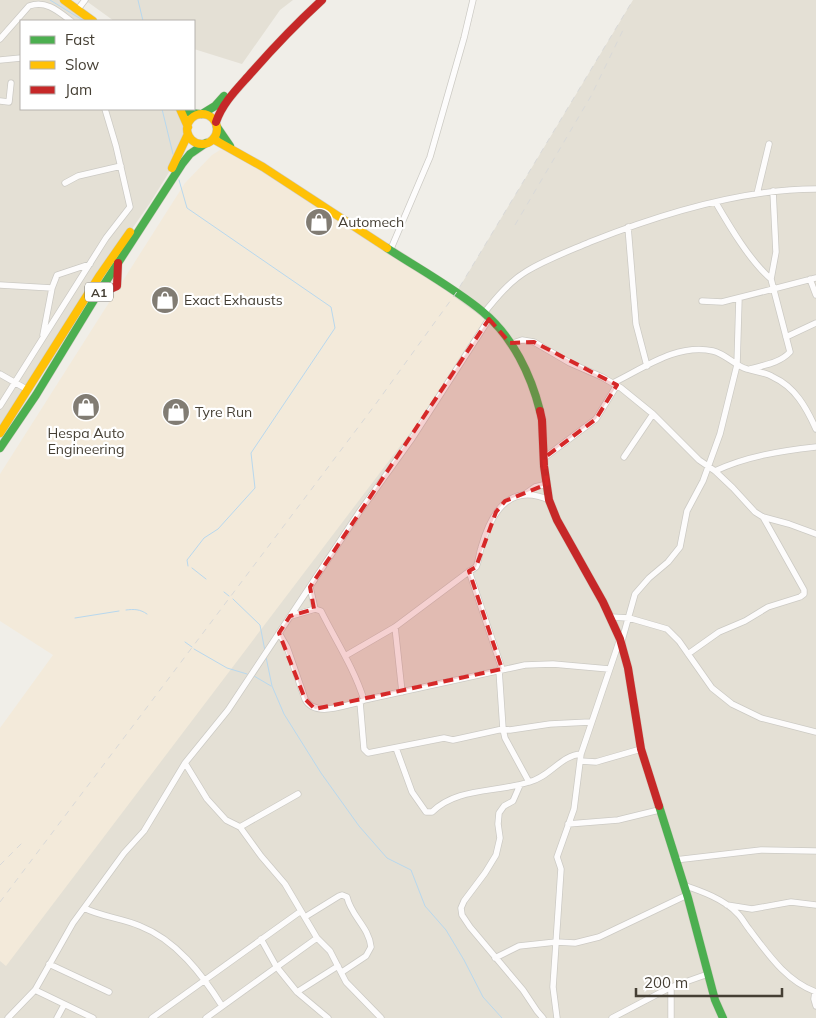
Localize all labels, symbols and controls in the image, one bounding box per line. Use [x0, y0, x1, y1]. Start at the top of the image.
legend [20, 20, 195, 110]
text: Fast [65, 30, 95, 49]
text: Slow [65, 55, 99, 74]
text: Jam [65, 80, 92, 99]
shop icon: Automech [304, 207, 334, 237]
place label: Automech [338, 213, 404, 231]
road number: A1 [85, 282, 113, 302]
shop icon: Exact Exhausts [150, 285, 180, 315]
place label: Exact Exhausts [184, 291, 283, 309]
shop icon: Hespa Auto Engineering [71, 392, 101, 422]
shop icon: Tyre Run [161, 397, 191, 427]
place label: Tyre Run [195, 403, 252, 421]
place label: Hespa Auto Engineering [48, 424, 124, 458]
scale bar [636, 966, 782, 998]
text: 200 m [644, 973, 688, 992]

